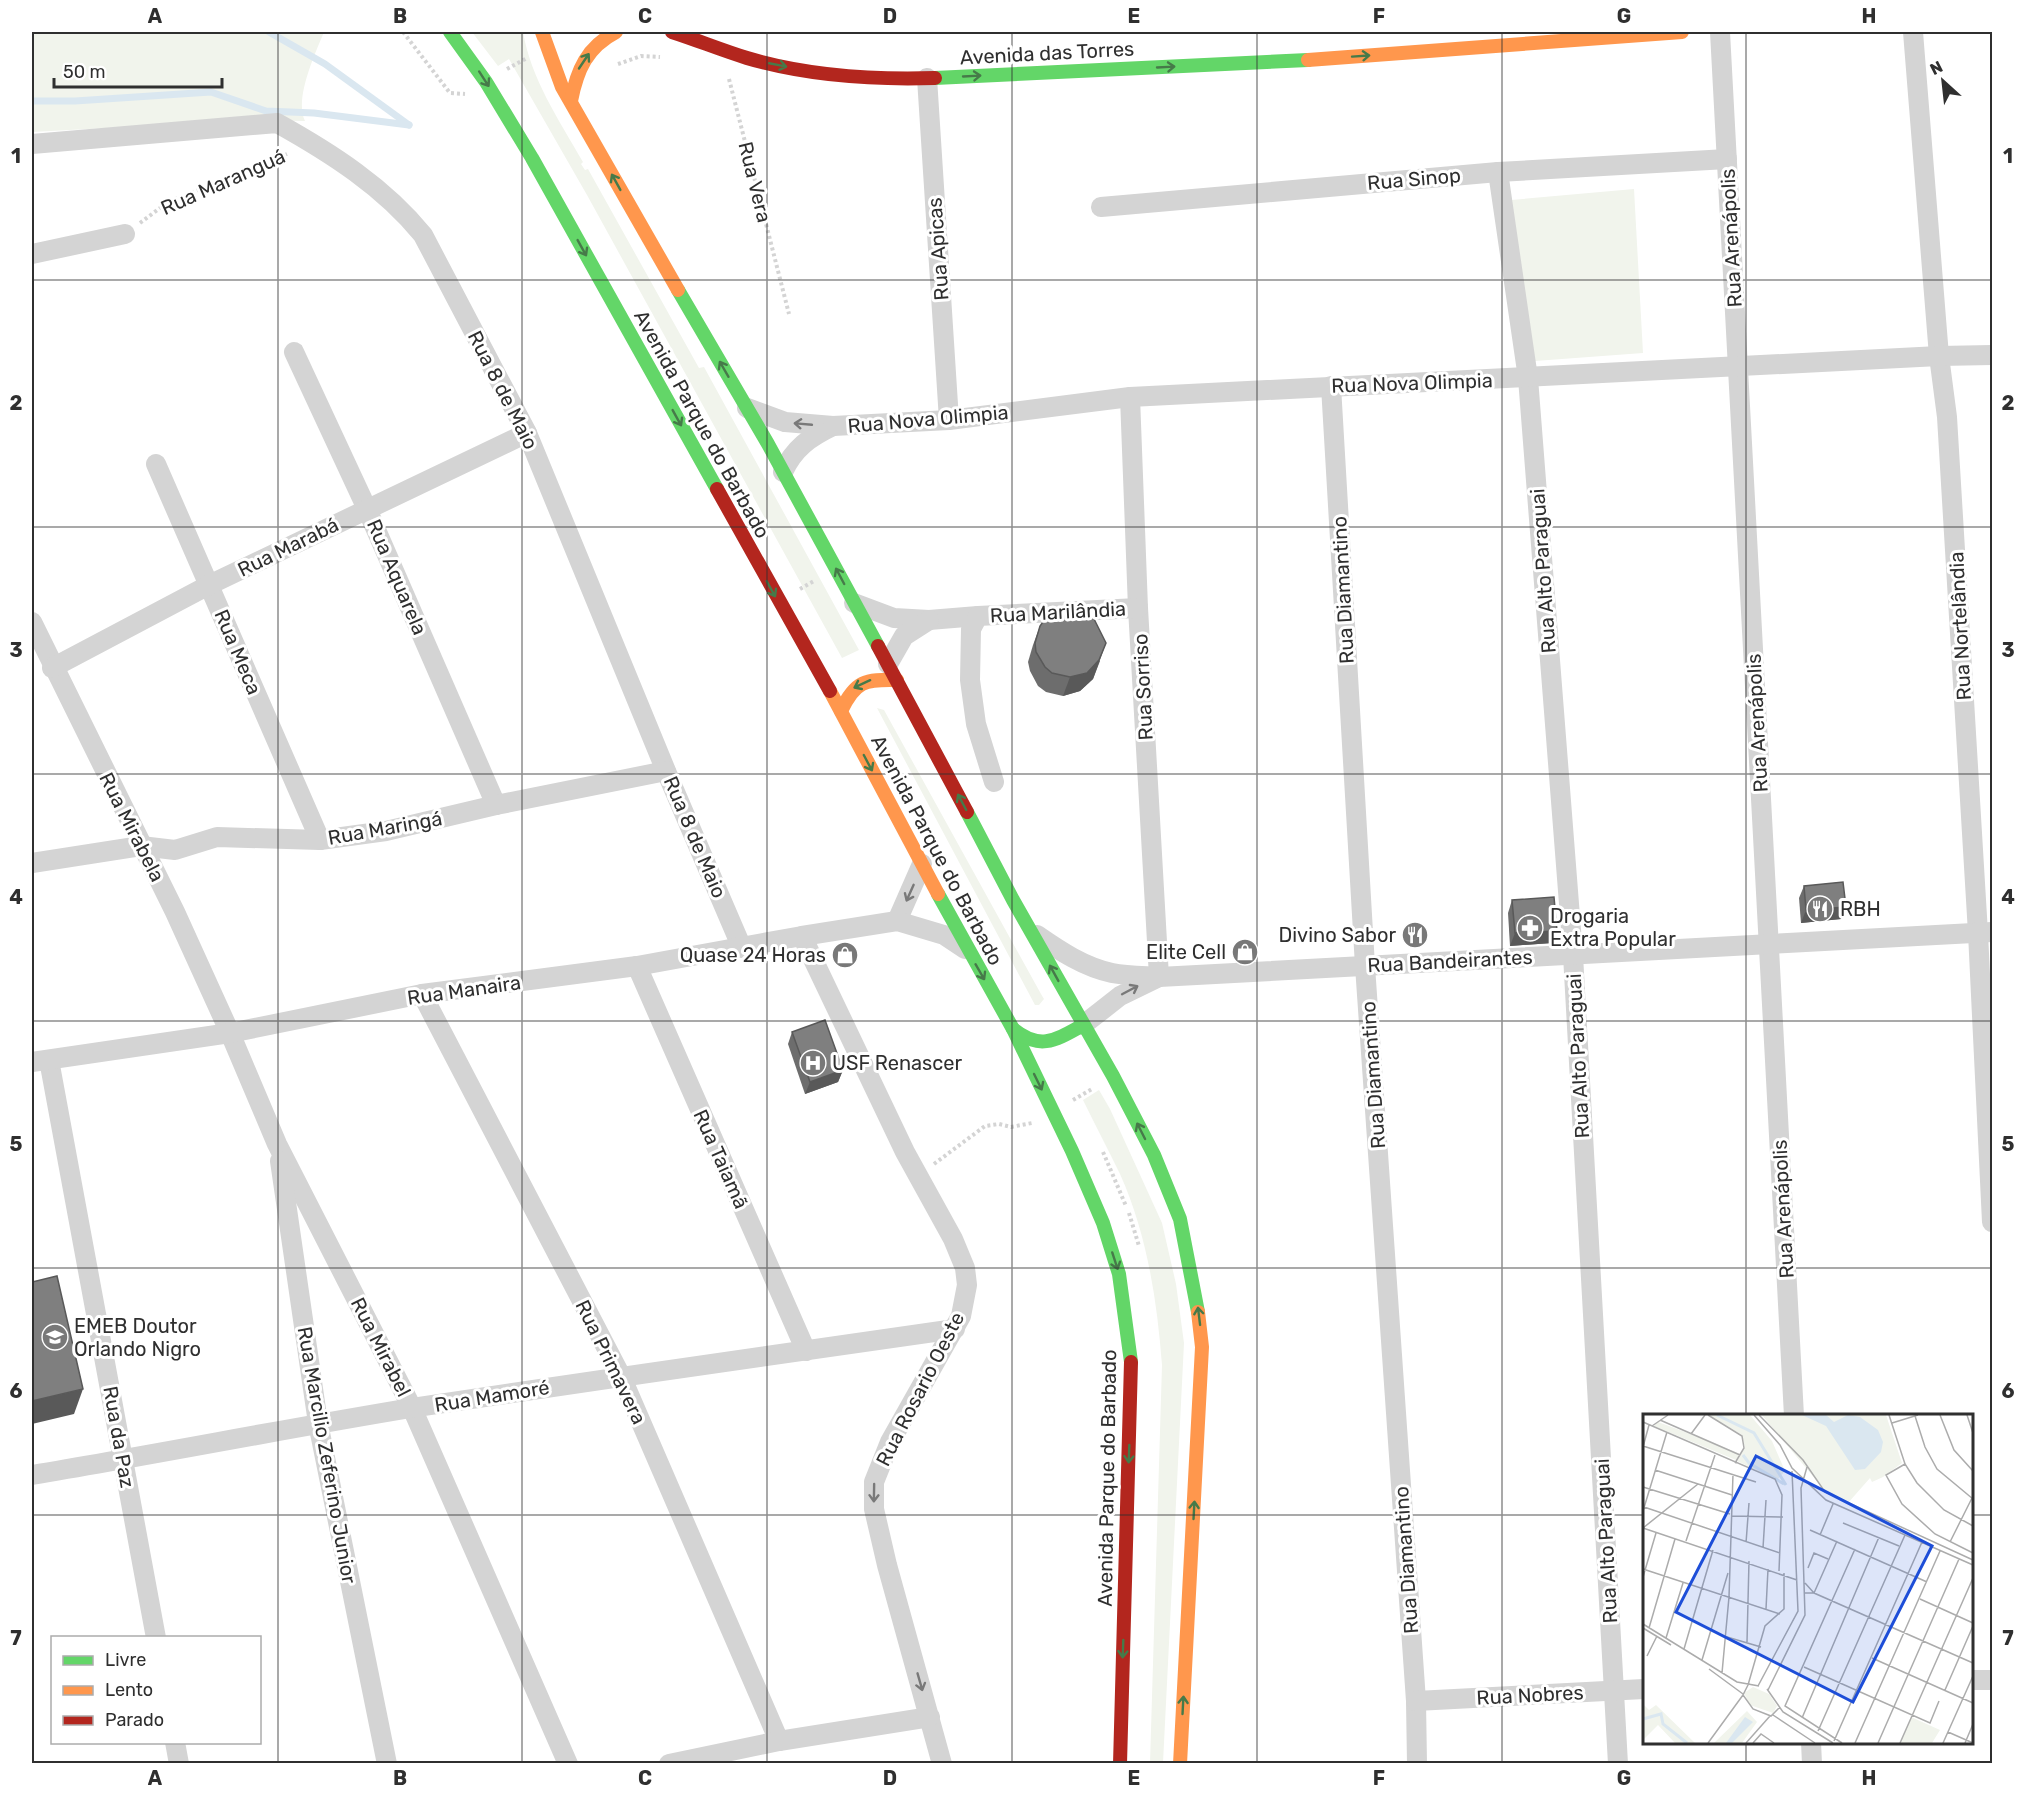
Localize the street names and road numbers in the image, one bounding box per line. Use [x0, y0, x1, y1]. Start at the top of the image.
street label: Avenida das Torres [959, 36, 1135, 70]
street label: Rua Vera [733, 139, 777, 225]
street label: Rua Maranguá [157, 144, 289, 220]
street label: Rua Sinop [1366, 163, 1462, 195]
street label: Rua Arenápolis [1715, 168, 1747, 308]
street label: Rua Apicas [922, 197, 954, 301]
street label: Avenida Parque do Barbado [629, 306, 775, 542]
street label: Rua 8 de Maio [463, 327, 543, 453]
street label: Rua Nova Olimpia [1331, 368, 1493, 398]
street label: Rua Nova Olimpia [846, 400, 1010, 438]
street label: Rua Alto Paraguai [1525, 488, 1561, 654]
street label: Rua Marabá [234, 512, 342, 582]
street label: Rua Aquarela [362, 516, 432, 638]
street label: Rua Diamantino [1327, 516, 1359, 664]
street label: Rua Nortelândia [1944, 551, 1976, 701]
street label: Rua Marilândia [989, 596, 1127, 628]
street label: Rua Meca [209, 606, 267, 698]
street label: Rua Sorriso [1128, 633, 1158, 741]
street label: Rua Arenápolis [1741, 653, 1773, 793]
street label: Avenida Parque do Barbado [866, 731, 1008, 969]
street label: Rua Mirabela [94, 768, 170, 886]
street label: Rua 8 de Maio [659, 772, 731, 902]
street label: Rua Maringá [326, 806, 444, 850]
street label: Rua Bandeirantes [1367, 945, 1533, 977]
street label: Rua Manaira [406, 970, 522, 1010]
street label: Rua Alto Paraguai [1562, 973, 1594, 1139]
street label: Rua Diamantino [1356, 1000, 1390, 1150]
street label: Rua Taiamã [688, 1106, 754, 1212]
street label: Rua Arenápolis [1767, 1139, 1799, 1279]
street label: Rua Mirabel [346, 1293, 416, 1401]
street label: Rua Primavera [571, 1296, 651, 1428]
street label: Rua Rosario Oeste [871, 1308, 969, 1470]
street label: Rua Marcilio Zeferino Junior [293, 1325, 362, 1586]
street label: Avenida Parque do Barbado [1093, 1349, 1121, 1607]
street label: Rua Mamoré [433, 1375, 551, 1417]
street label: Rua da Paz [98, 1384, 140, 1490]
street label: Rua Alto Paraguai [1590, 1458, 1622, 1624]
street label: Rua Diamantino [1389, 1485, 1423, 1635]
street label: Rua Nobres [1476, 1680, 1584, 1710]

